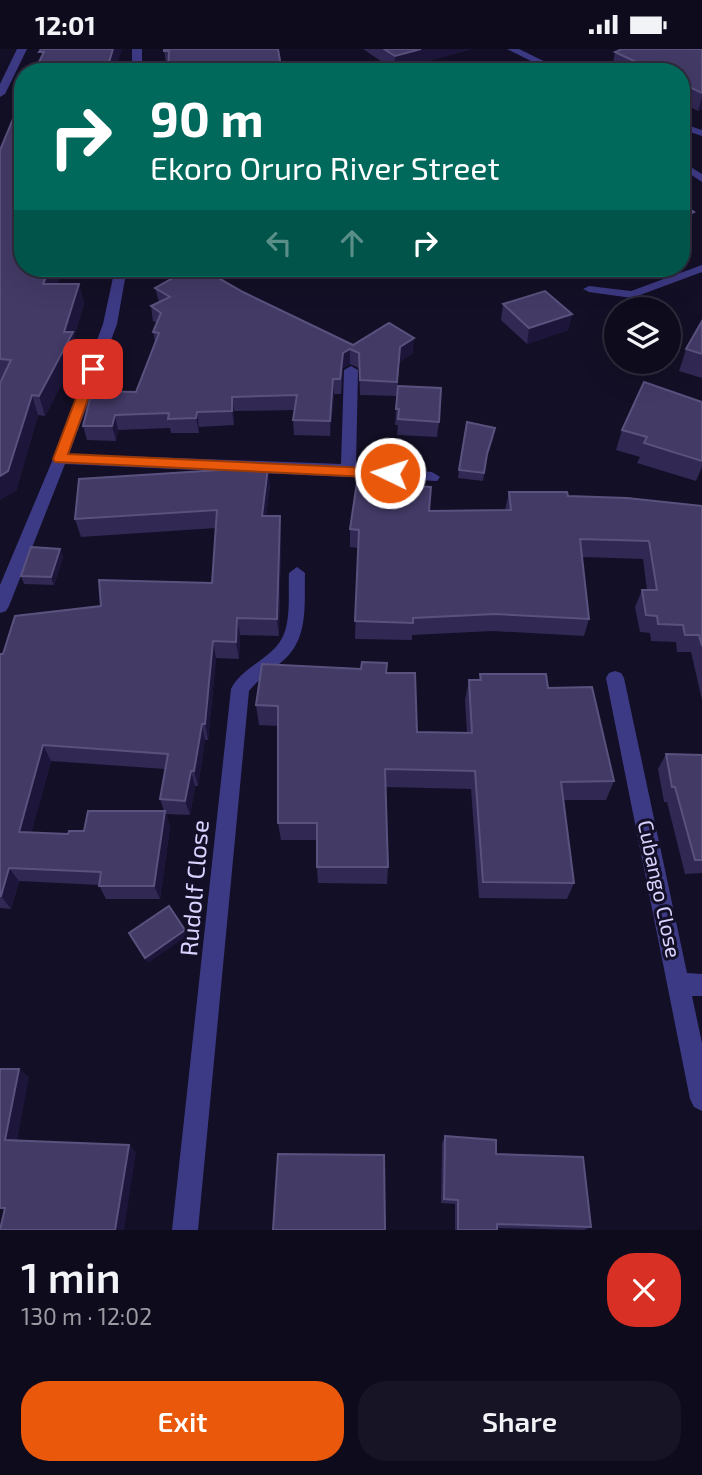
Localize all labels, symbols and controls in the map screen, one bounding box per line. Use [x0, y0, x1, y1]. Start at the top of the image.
text: 12:01 [35, 9, 96, 40]
text: 90 m [150, 88, 264, 147]
icon: right [35, 91, 126, 182]
text: Ekoro Oruro River Street [150, 148, 500, 186]
icon: left [260, 224, 298, 262]
icon: ahead [333, 224, 371, 262]
icon: right [406, 224, 444, 262]
map controls [604, 297, 681, 374]
button: layers [604, 297, 681, 374]
pin [63, 339, 123, 399]
icon: arrive [74, 350, 112, 388]
position arrow [353, 436, 427, 510]
street label: Cubango Close [634, 818, 687, 960]
street label: Rudolf Close [173, 819, 214, 957]
text: 1 min [21, 1251, 121, 1301]
button: close [607, 1253, 681, 1327]
text: 130 m · 12:02 [21, 1302, 152, 1330]
button: Exit [21, 1381, 344, 1461]
button: Share [358, 1381, 681, 1461]

